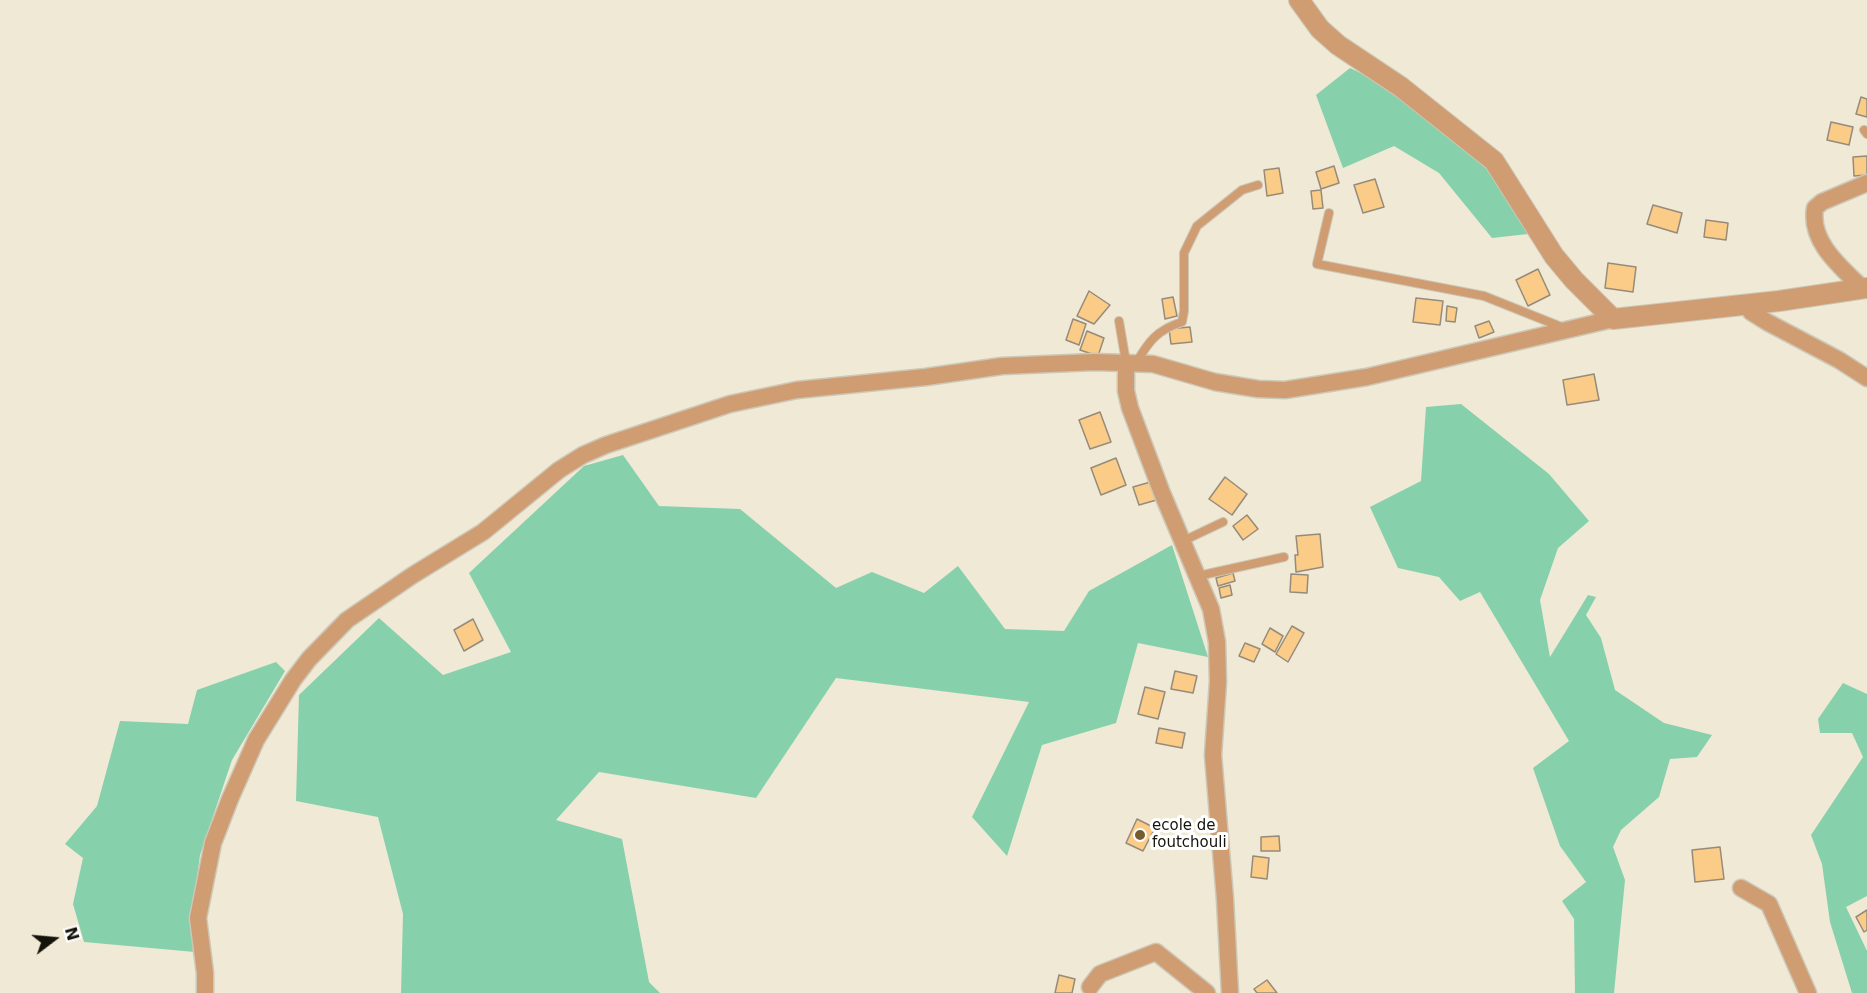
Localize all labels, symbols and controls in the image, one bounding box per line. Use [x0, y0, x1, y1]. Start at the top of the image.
place label: ecole de foutchouli [1152, 817, 1227, 852]
marker: ecole de foutchouli [1133, 828, 1147, 842]
north arrow [24, 909, 84, 969]
text: N [61, 925, 83, 943]

